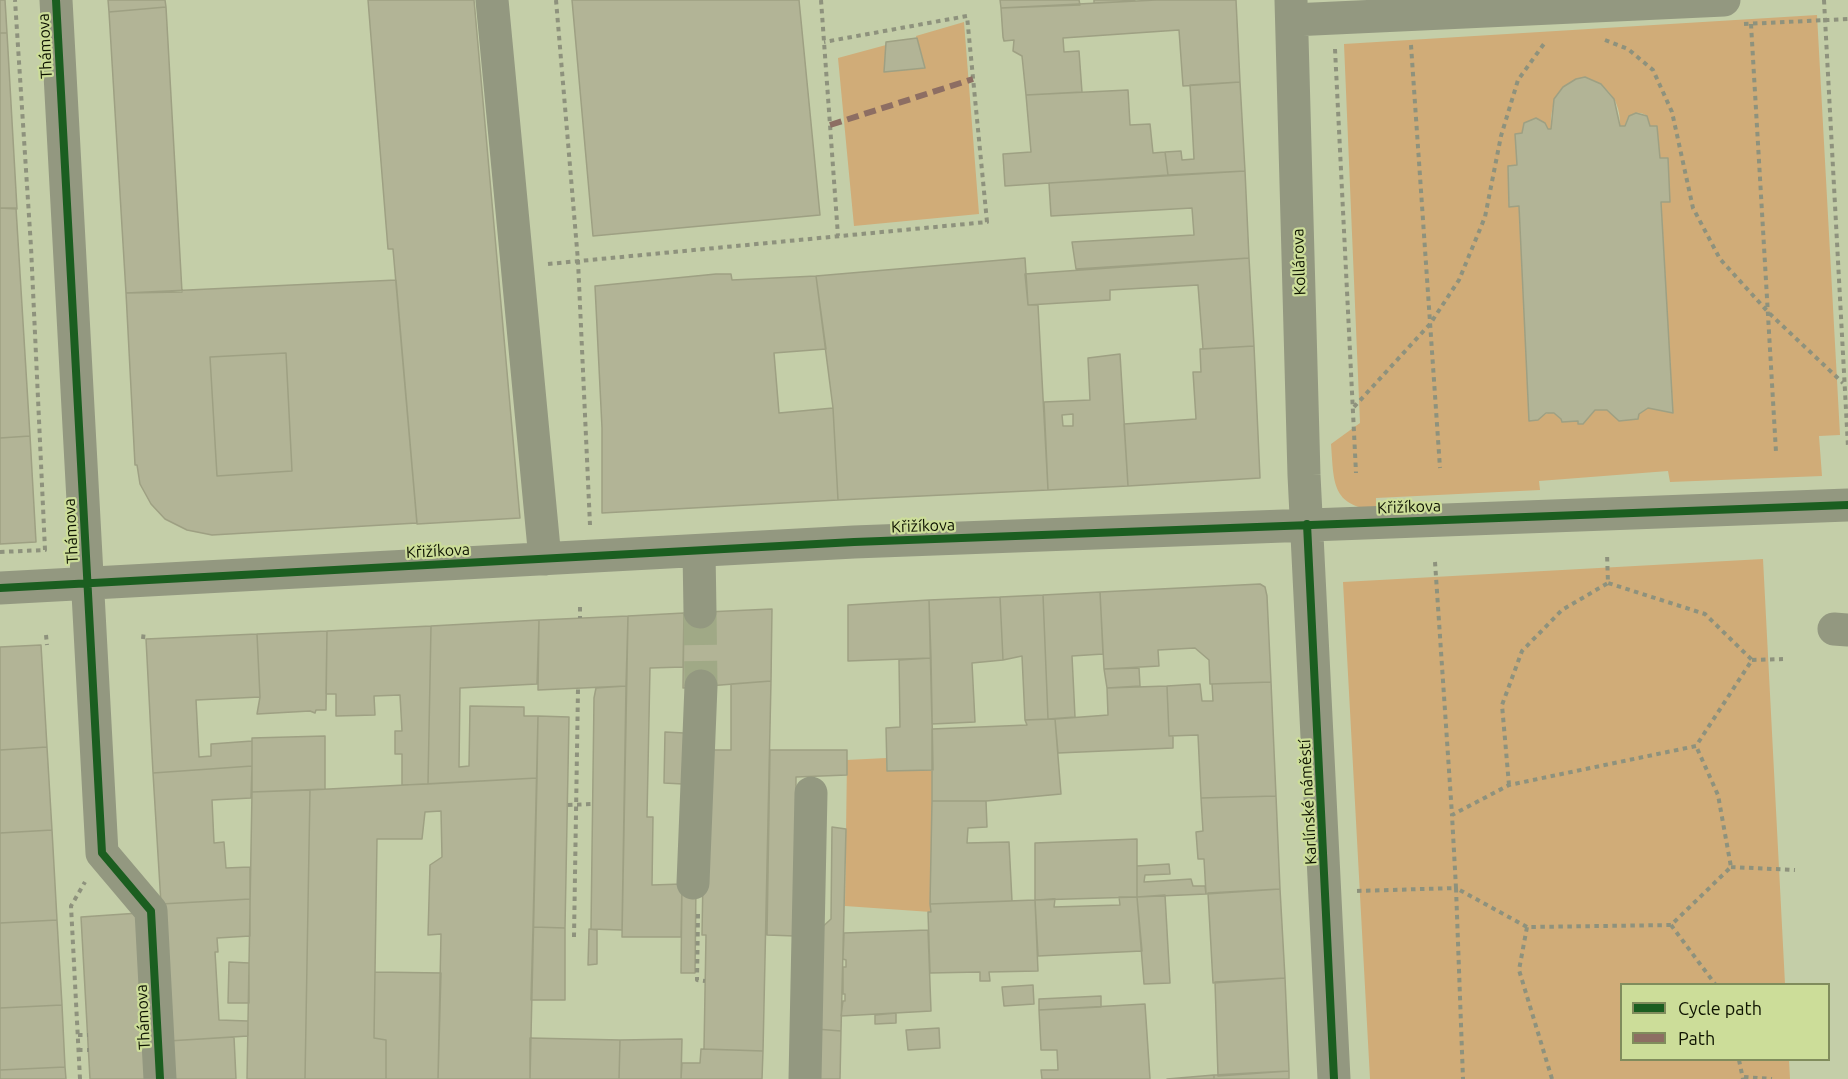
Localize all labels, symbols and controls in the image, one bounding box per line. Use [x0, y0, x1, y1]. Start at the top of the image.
street label: Thámova [34, 13, 56, 79]
street label: Kollárova [1288, 228, 1310, 296]
street label: Křižíkova [1377, 496, 1441, 518]
street label: Thámova [60, 498, 82, 564]
street label: Křižíkova [891, 515, 955, 537]
street label: Křižíkova [406, 540, 470, 562]
street label: Karlínské náměstí [1295, 739, 1321, 865]
legend [1620, 983, 1830, 1061]
street label: Thámova [132, 984, 154, 1050]
text: Cycle path [1678, 998, 1762, 1018]
text: Path [1678, 1028, 1715, 1048]

